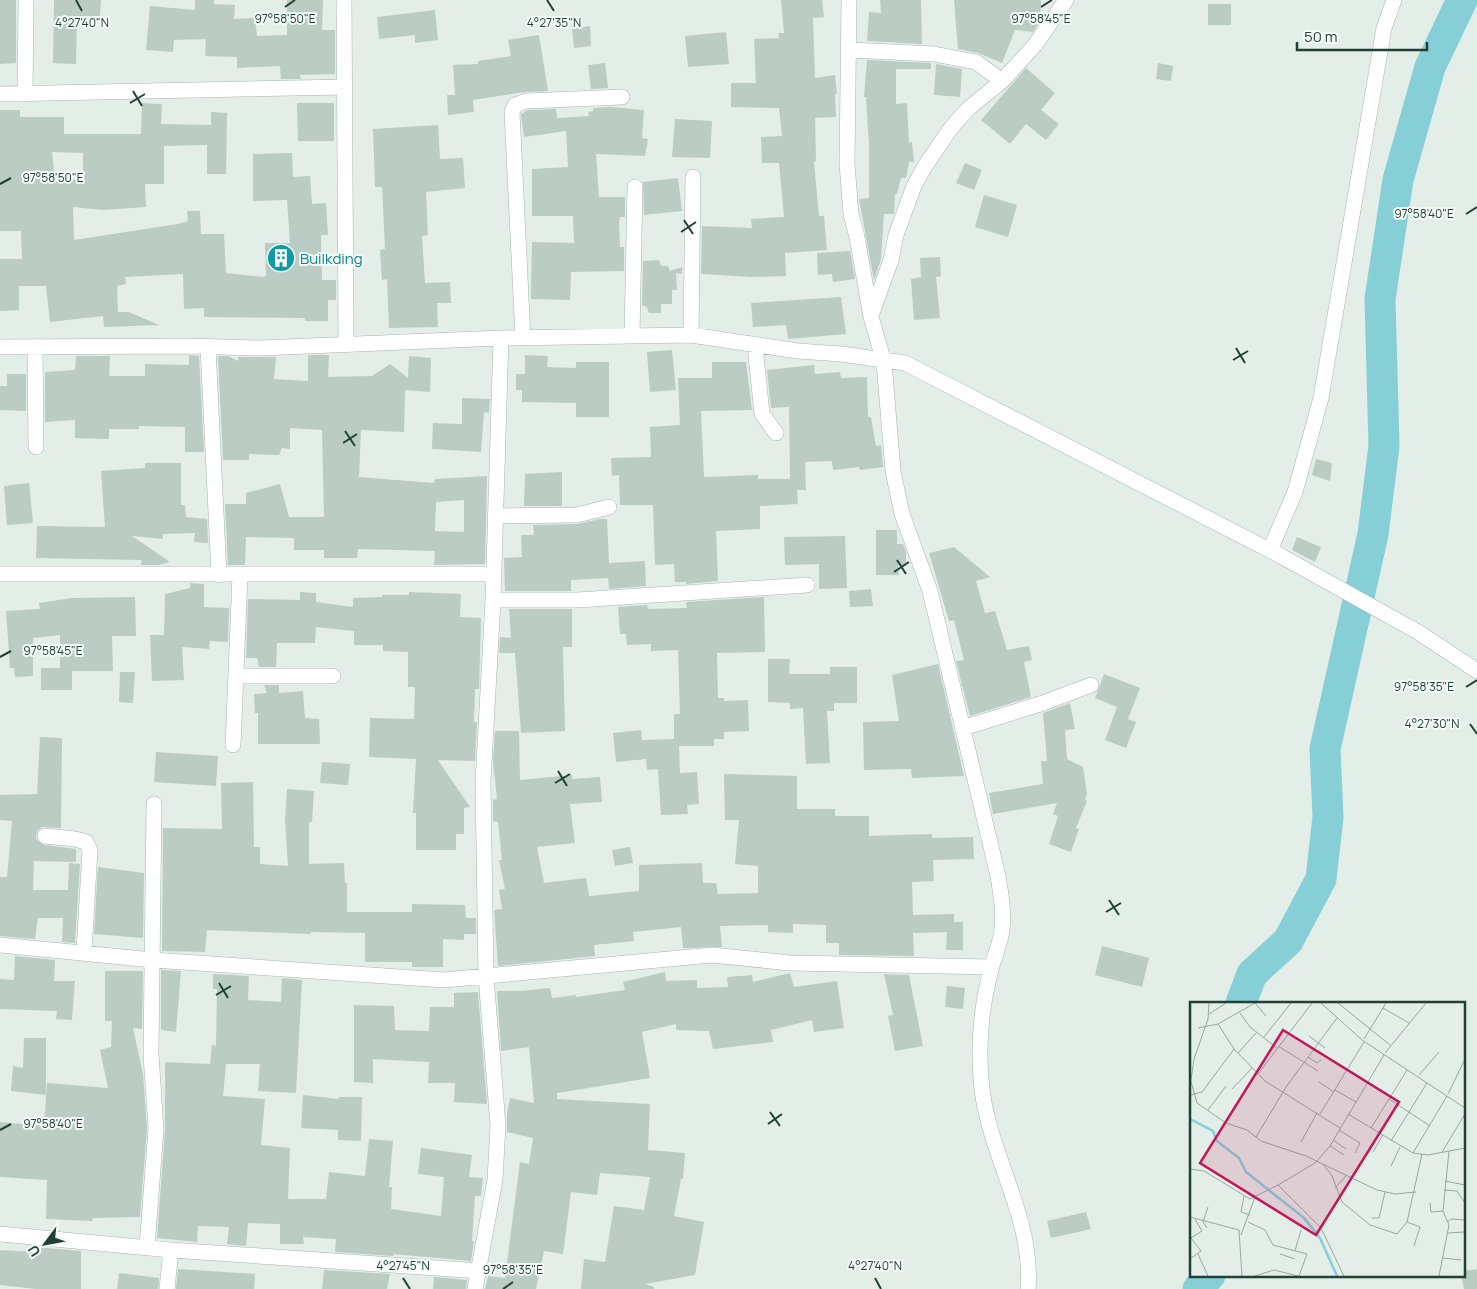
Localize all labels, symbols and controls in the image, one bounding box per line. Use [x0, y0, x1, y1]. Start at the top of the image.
text: 97°58'50"E [255, 10, 316, 27]
text: 97°58'45"E [1011, 10, 1071, 27]
text: 4°27'40"N [55, 14, 109, 31]
text: 4°27'35"N [527, 14, 581, 31]
scale bar [1297, 20, 1427, 52]
text: 50 m [1304, 26, 1338, 47]
text: 97°58'50"E [23, 169, 84, 186]
text: 97°58'40"E [1394, 205, 1454, 222]
building icon: Builkding [266, 243, 296, 273]
place label: Builkding [300, 248, 363, 269]
text: 97°58'45"E [23, 642, 83, 659]
text: 97°58'35"E [1394, 678, 1454, 695]
text: 4°27'30"N [1405, 715, 1459, 732]
inset map [1190, 1002, 1464, 1276]
text: 97°58'40"E [23, 1115, 83, 1132]
north arrow [20, 1219, 70, 1269]
text: U [23, 1242, 44, 1260]
text: 4°27'45"N [376, 1257, 430, 1274]
text: 4°27'40"N [848, 1257, 902, 1274]
text: 97°58'35"E [483, 1261, 543, 1278]

